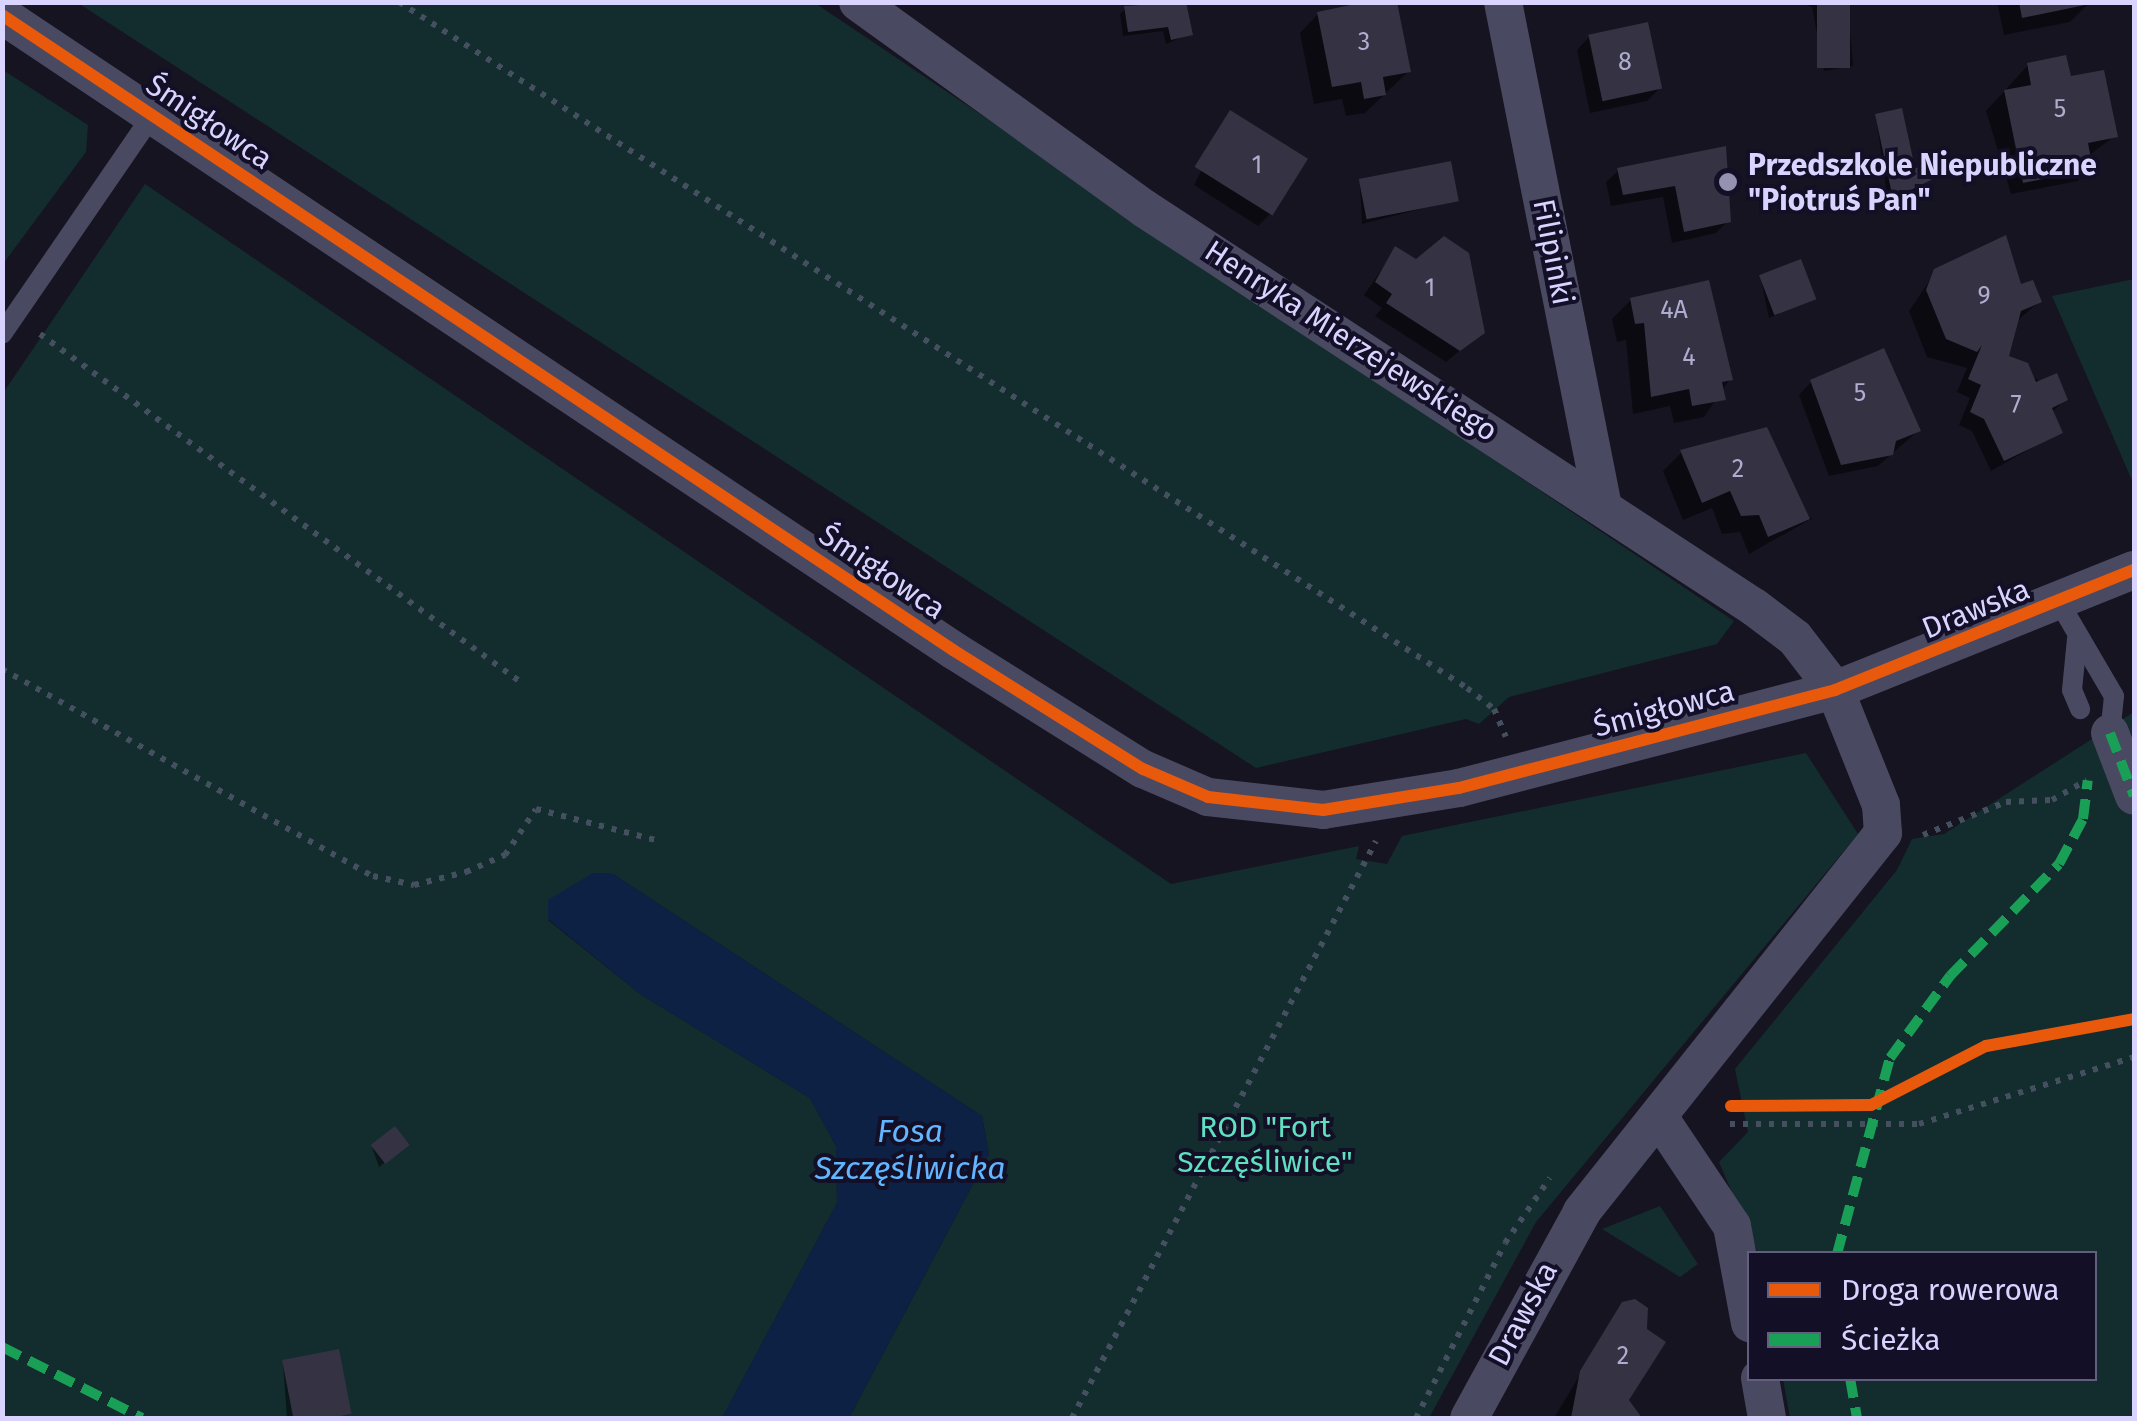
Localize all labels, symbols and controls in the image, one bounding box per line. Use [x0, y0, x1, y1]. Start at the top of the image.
house number: 3 [1358, 27, 1370, 57]
house number: 8 [1618, 47, 1632, 77]
street label: Śmigłowca [139, 67, 279, 177]
house number: 5 [2054, 94, 2066, 124]
place label: Przedszkole Niepubliczne "Piotruś Pan" [1748, 147, 2097, 218]
house number: 1 [1252, 150, 1262, 180]
marker: Przedszkole Niepubliczne "Piotruś Pan" [1717, 171, 1739, 193]
street label: Filipinki [1525, 196, 1581, 308]
street label: Henryka Mierzejewskiego [1198, 233, 1504, 449]
house number: 1 [1425, 273, 1435, 303]
house number: 9 [1977, 281, 1991, 311]
house number: 4A [1660, 295, 1688, 325]
house number: 4 [1682, 342, 1696, 372]
house number: 5 [1854, 378, 1866, 408]
house number: 7 [2010, 389, 2022, 419]
house number: 2 [1732, 454, 1744, 484]
street label: Śmigłowca [812, 517, 952, 627]
street label: Drawska [1917, 571, 2035, 647]
street label: Śmigłowca [1590, 673, 1738, 745]
park label: ROD "Fort Szczęśliwice" [1177, 1109, 1353, 1180]
water label: Fosa Szczęśliwicka [814, 1113, 1006, 1188]
legend [1747, 1251, 2097, 1381]
street label: Drawska [1481, 1256, 1565, 1372]
text: Droga rowerowa [1841, 1272, 2060, 1308]
text: Ścieżka [1841, 1322, 1941, 1358]
house number: 2 [1617, 1341, 1629, 1371]

